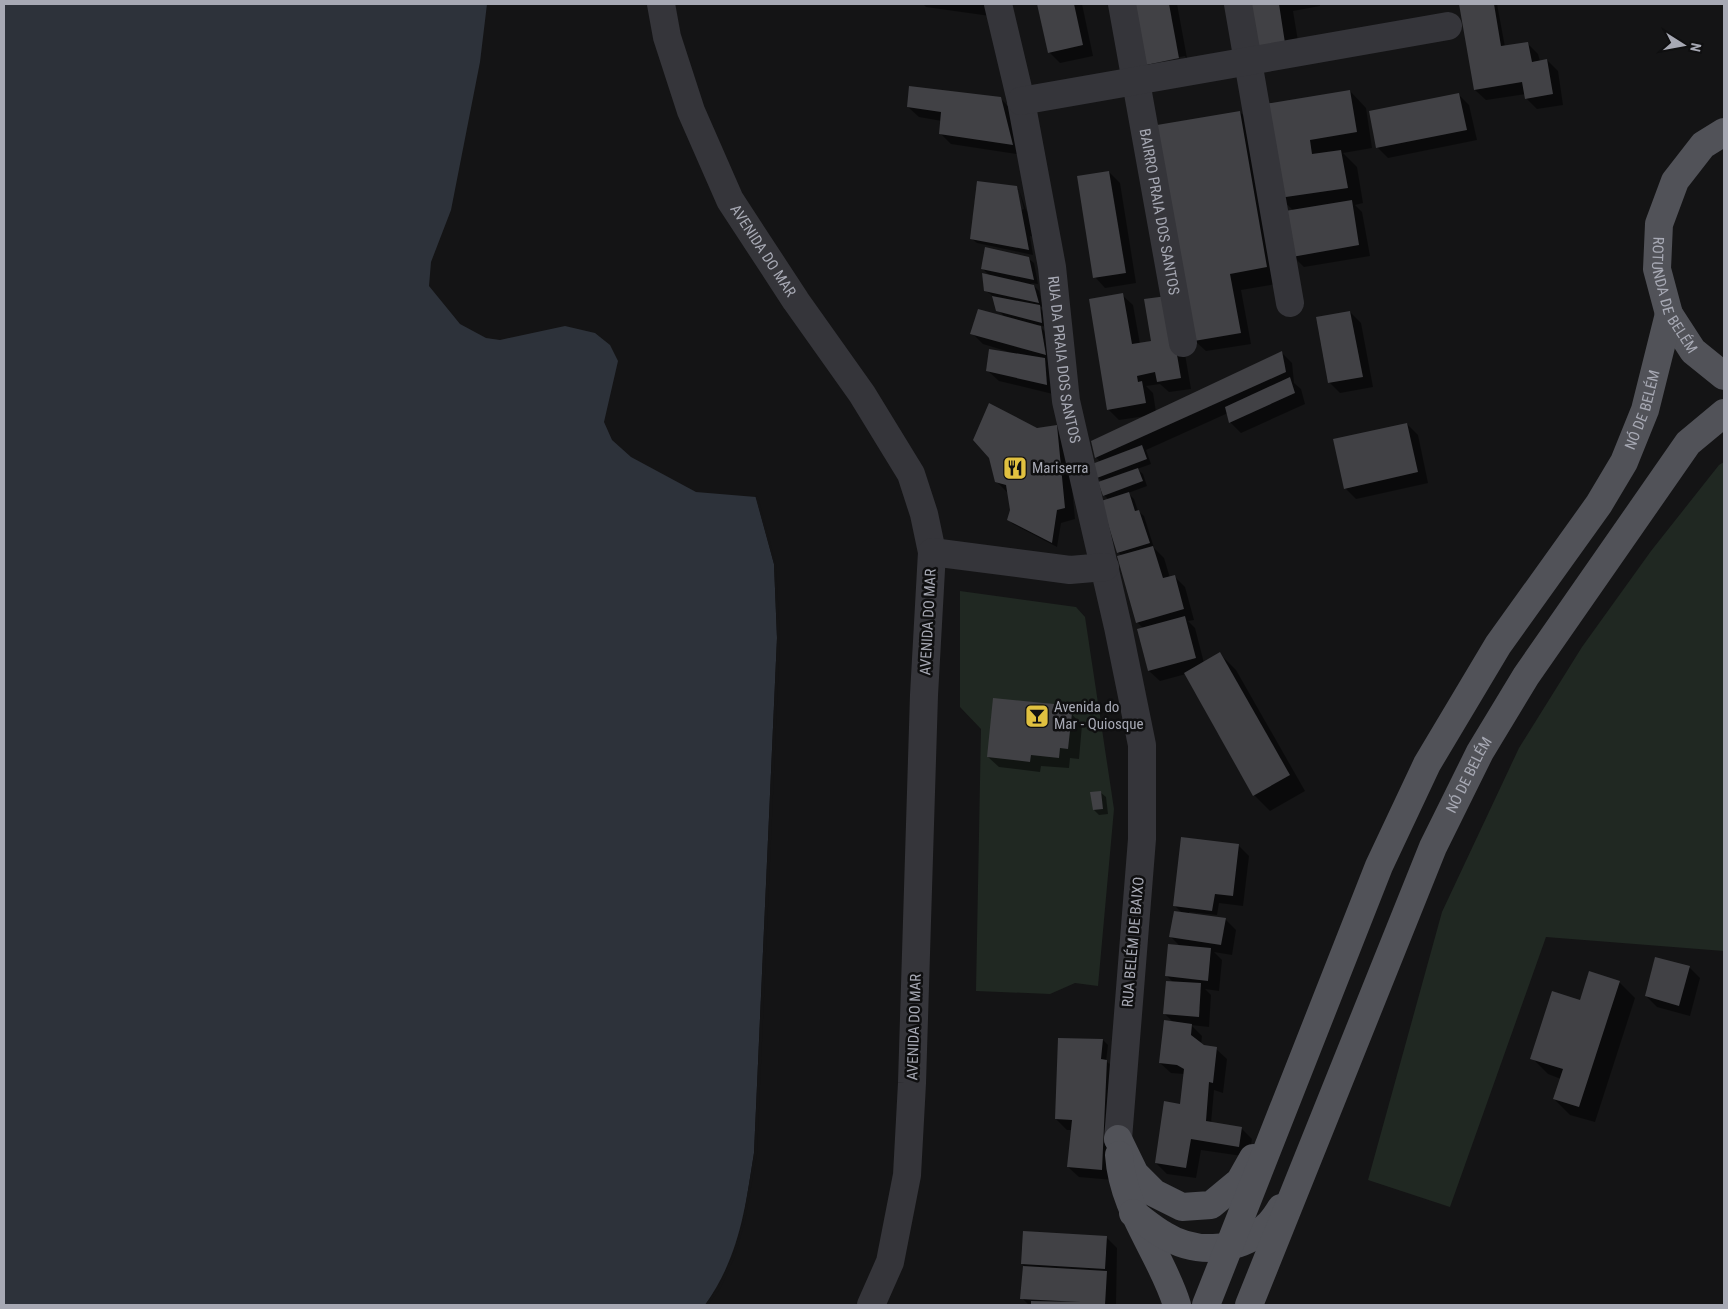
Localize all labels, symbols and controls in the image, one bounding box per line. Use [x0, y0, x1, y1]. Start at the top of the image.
north arrow [1658, 20, 1708, 70]
text: N [1687, 42, 1704, 53]
street label: BAIRRO PRAIA DOS SANTOS [1136, 127, 1183, 297]
street label: AVENIDA DO MAR [726, 201, 800, 300]
street label: ROTUNDA DE BELÉM [1648, 236, 1701, 357]
street label: RUA DA PRAIA DOS SANTOS [1044, 275, 1084, 445]
street label: NÓ DE BELÉM [1621, 368, 1664, 452]
restaurant icon: Mariserra [1002, 455, 1028, 481]
place label: Mariserra [1032, 459, 1088, 477]
street label: AVENIDA DO MAR [916, 568, 940, 676]
place label: Avenida do Mar - Quiosque [1054, 698, 1144, 733]
bar icon: Avenida do Mar - Quiosque [1024, 703, 1050, 729]
street label: NÓ DE BELÉM [1442, 734, 1496, 816]
street label: RUA BELÉM DE BAIXO [1118, 876, 1148, 1008]
street label: AVENIDA DO MAR [903, 973, 925, 1081]

